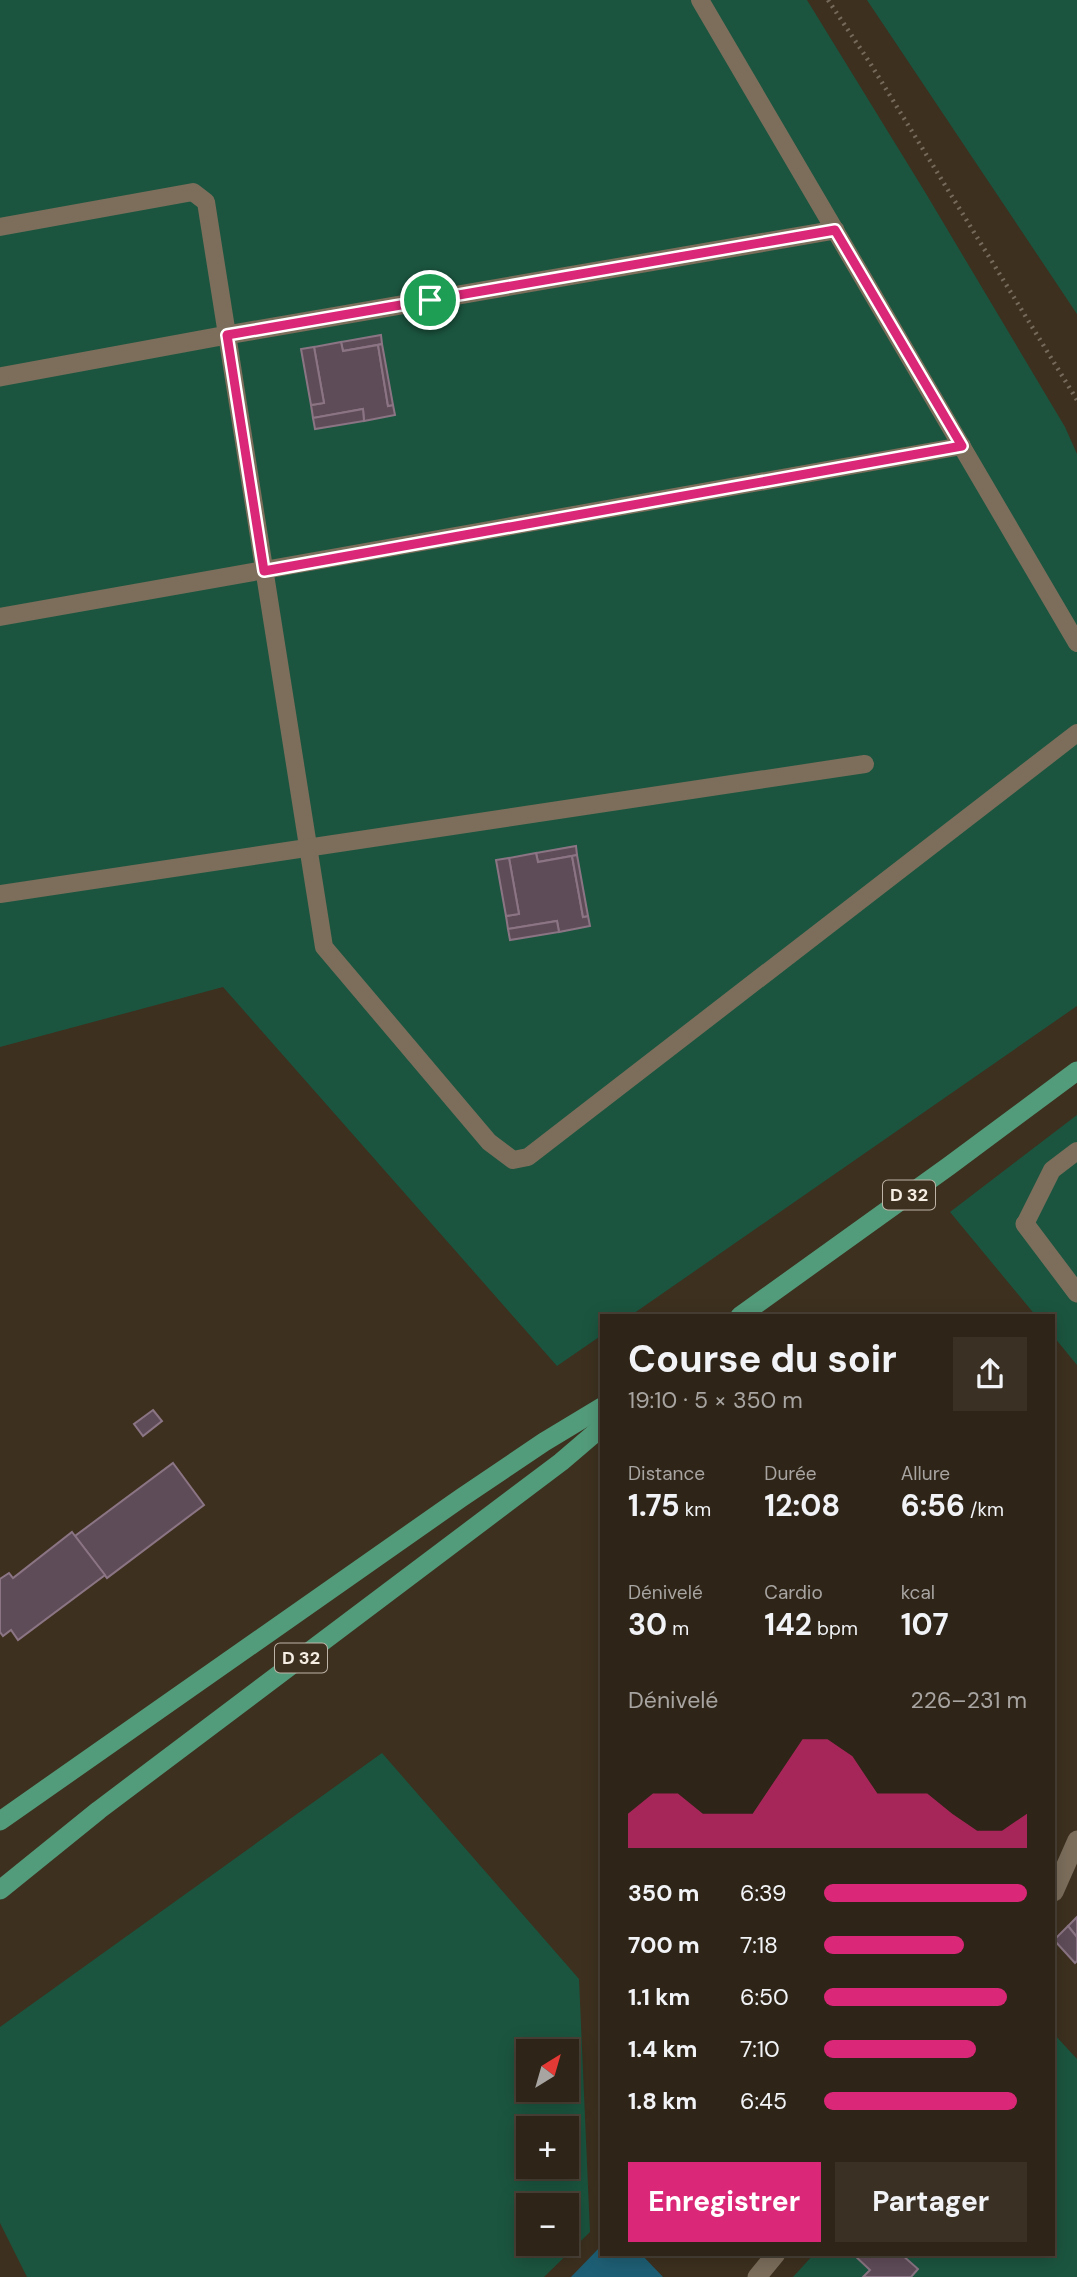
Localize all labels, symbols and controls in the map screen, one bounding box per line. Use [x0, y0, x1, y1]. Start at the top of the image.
pin [400, 270, 460, 330]
icon: arrive [411, 281, 449, 319]
road number: D 32 [883, 1180, 935, 1210]
text: Course du soir [628, 1334, 897, 1384]
button: share [953, 1337, 1027, 1411]
text: 19:10 · 5 × 350 m [628, 1385, 803, 1415]
text: Distance [628, 1461, 705, 1486]
text: Durée [764, 1461, 817, 1486]
text: Allure [901, 1461, 950, 1486]
text: 1.75 [628, 1486, 680, 1525]
text: 12:08 [764, 1486, 840, 1525]
text: 6:56 [901, 1486, 965, 1525]
text: km [680, 1497, 711, 1522]
text: /km [965, 1497, 1004, 1522]
text: Dénivelé [628, 1580, 703, 1605]
text: Cardio [764, 1580, 823, 1605]
text: kcal [901, 1580, 935, 1605]
text: 30 [628, 1605, 667, 1644]
text: 142 [764, 1605, 812, 1644]
text: 107 [901, 1605, 949, 1644]
text: m [667, 1616, 689, 1641]
text: bpm [812, 1616, 858, 1641]
road number: D 32 [275, 1644, 327, 1672]
text: Dénivelé [628, 1685, 718, 1715]
text: 226–231 m [910, 1685, 1027, 1715]
text: 350 m [628, 1878, 699, 1908]
text: 6:39 [740, 1878, 786, 1908]
text: 700 m [628, 1930, 700, 1960]
text: 7:18 [740, 1930, 778, 1960]
text: 1.1 km [628, 1982, 690, 2012]
text: 6:50 [740, 1982, 789, 2012]
text: 1.4 km [628, 2034, 697, 2064]
text: 7:10 [740, 2034, 780, 2064]
north arrow [516, 2039, 579, 2102]
map controls [516, 2039, 579, 2256]
text: 1.8 km [628, 2086, 697, 2116]
text: 6:45 [740, 2086, 787, 2116]
button: + [516, 2116, 579, 2179]
button: Enregistrer [628, 2162, 821, 2242]
button: Partager [835, 2162, 1027, 2242]
button: − [516, 2193, 579, 2256]

